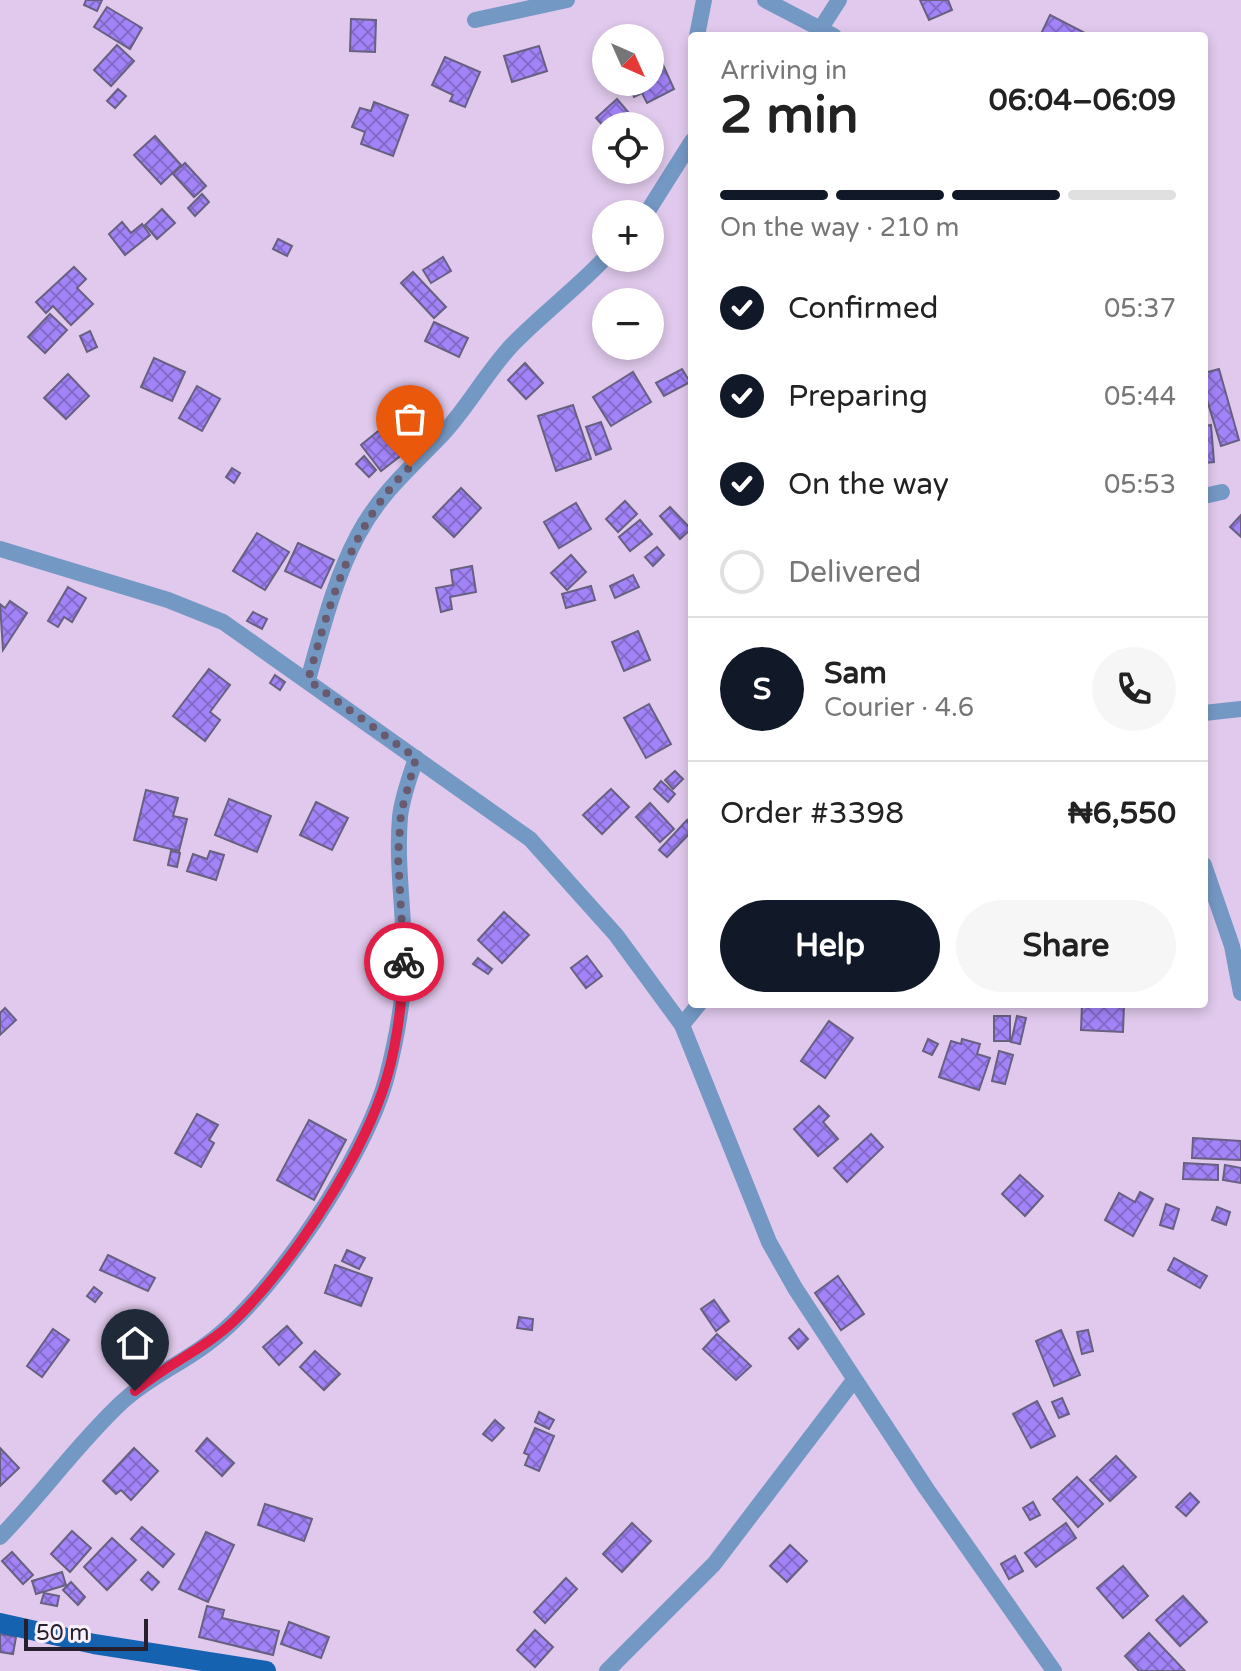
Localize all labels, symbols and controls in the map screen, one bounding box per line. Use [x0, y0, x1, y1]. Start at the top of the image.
north arrow [592, 24, 664, 96]
map controls [592, 24, 664, 360]
text: Arriving in [720, 55, 847, 86]
text: 06:04–06:09 [989, 82, 1176, 119]
text: 2 min [720, 84, 859, 147]
button: locate [592, 112, 664, 184]
button: + [592, 200, 664, 272]
text: On the way · 210 m [720, 212, 959, 243]
icon: check [720, 286, 764, 330]
button: − [592, 288, 664, 360]
text: Confirmed [788, 290, 939, 327]
text: 05:37 [1104, 293, 1176, 324]
icon: check [720, 374, 764, 418]
text: Preparing [788, 378, 928, 415]
text: 05:44 [1104, 381, 1176, 412]
pin [376, 385, 444, 467]
icon: bag [388, 397, 432, 441]
icon: check [720, 462, 764, 506]
text: On the way [788, 466, 949, 503]
text: 05:53 [1104, 469, 1176, 500]
text: Delivered [788, 554, 922, 591]
button: phone [1092, 647, 1176, 731]
text: Sam [824, 655, 887, 692]
text: S [753, 671, 771, 708]
text: Courier · 4.6 [824, 692, 974, 723]
text: Order #3398 [720, 795, 904, 832]
text: ₦6,550 [1068, 795, 1176, 832]
button: Help [720, 900, 940, 992]
button: Share [956, 900, 1176, 992]
courier [364, 922, 444, 1002]
icon: bike [382, 940, 426, 984]
pin [101, 1309, 169, 1391]
icon: home [113, 1321, 157, 1365]
scale bar [24, 1615, 148, 1651]
text: 50 m [36, 1620, 90, 1646]

